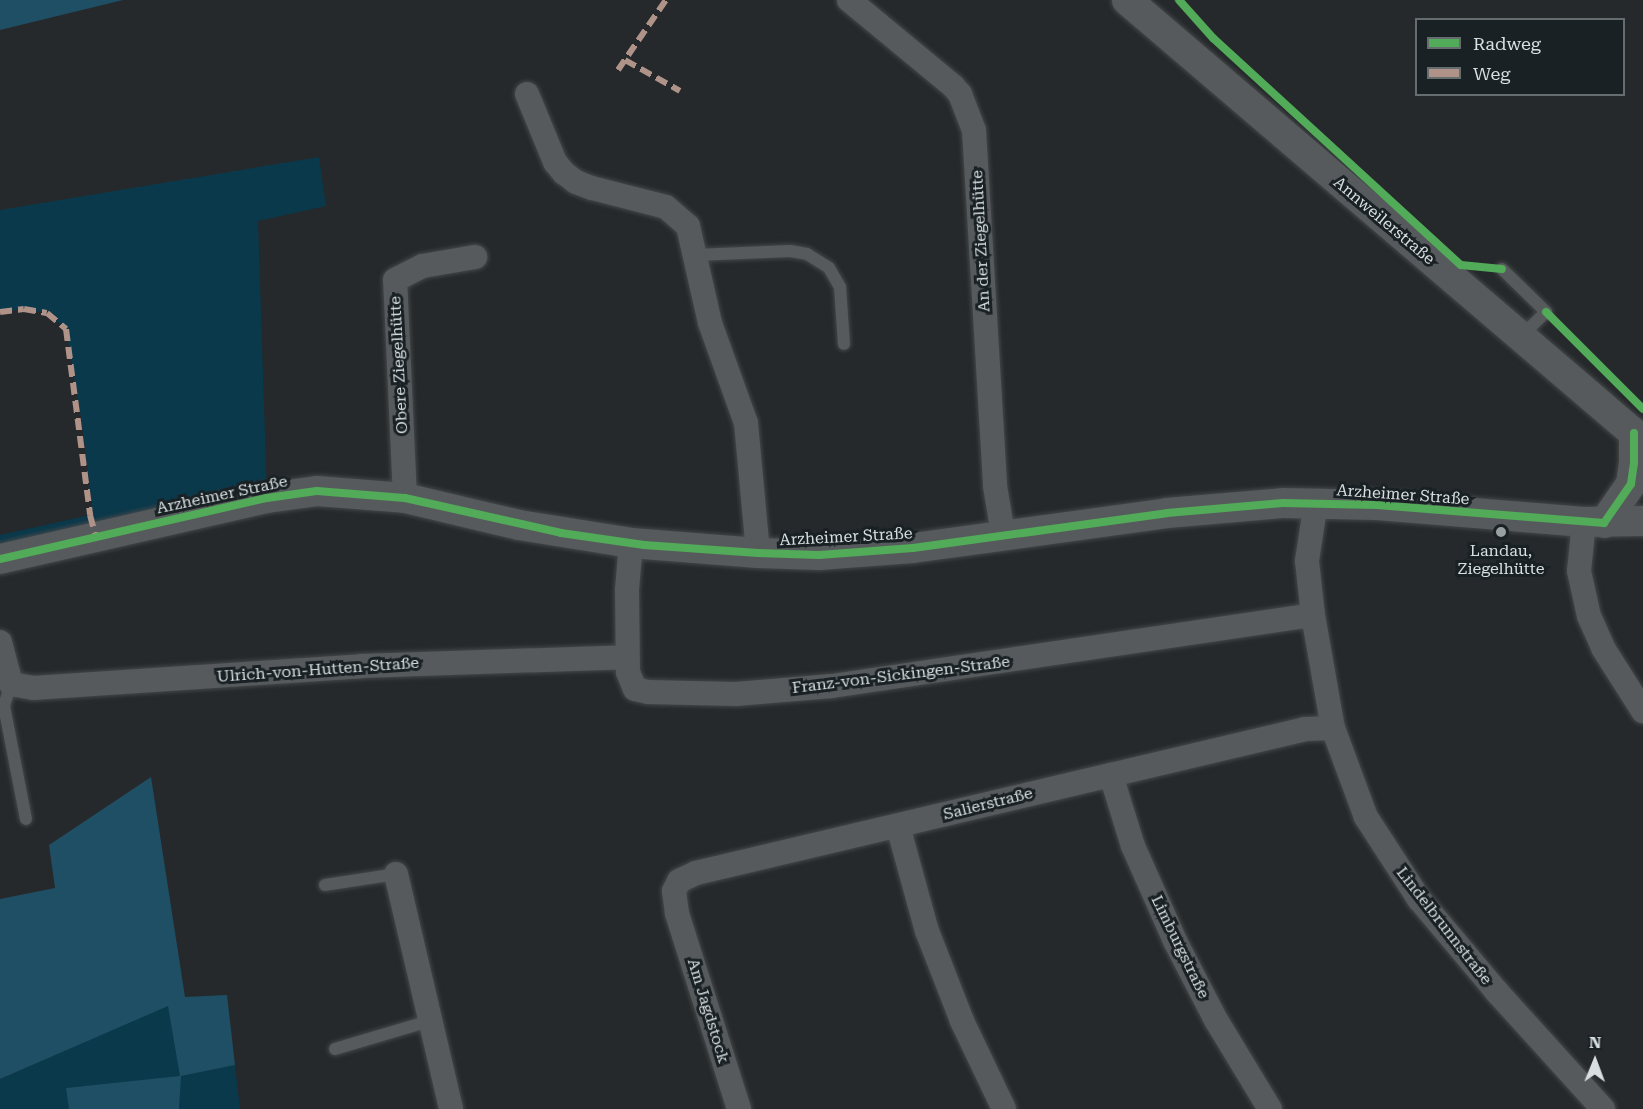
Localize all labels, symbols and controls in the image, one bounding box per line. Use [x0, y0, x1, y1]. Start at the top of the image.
legend [1415, 18, 1625, 96]
text: Radweg [1473, 33, 1541, 54]
text: Weg [1473, 63, 1511, 84]
street label: An der Ziegelhütte [968, 170, 994, 312]
street label: Annweilerstraße [1329, 173, 1439, 269]
street label: Obere Ziegelhütte [386, 296, 412, 434]
street label: Arzheimer Straße [155, 472, 289, 518]
street label: Arzheimer Straße [1336, 481, 1470, 509]
street label: Arzheimer Straße [779, 524, 913, 550]
marker: Landau, Ziegelhütte [1494, 525, 1508, 539]
place label: Landau, Ziegelhütte [1458, 541, 1544, 579]
street label: Franz-von-Sickingen-Straße [791, 652, 1011, 698]
street label: Ulrich-von-Hutten-Straße [216, 653, 420, 687]
street label: Salierstraße [941, 784, 1035, 824]
street label: Lindelbrunnstraße [1392, 863, 1496, 989]
street label: Limburgstraße [1147, 892, 1213, 1002]
street label: Am Jagdstock [683, 956, 733, 1066]
north arrow [1565, 1031, 1625, 1091]
text: N [1589, 1033, 1602, 1052]

